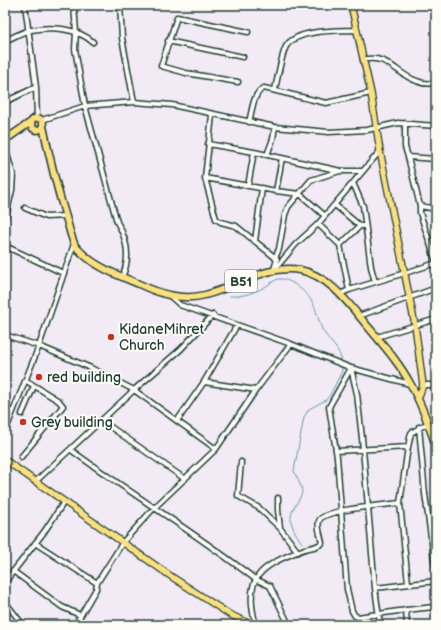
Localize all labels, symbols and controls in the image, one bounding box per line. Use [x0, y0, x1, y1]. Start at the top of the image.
road number: B51 [225, 270, 257, 292]
place label: KidaneMihret Church [119, 321, 205, 354]
marker: KidaneMihret Church [106, 332, 116, 342]
place label: red building [47, 369, 121, 386]
marker: red building [34, 372, 44, 382]
place label: Grey building [31, 414, 113, 431]
marker: Grey building [18, 417, 28, 427]

